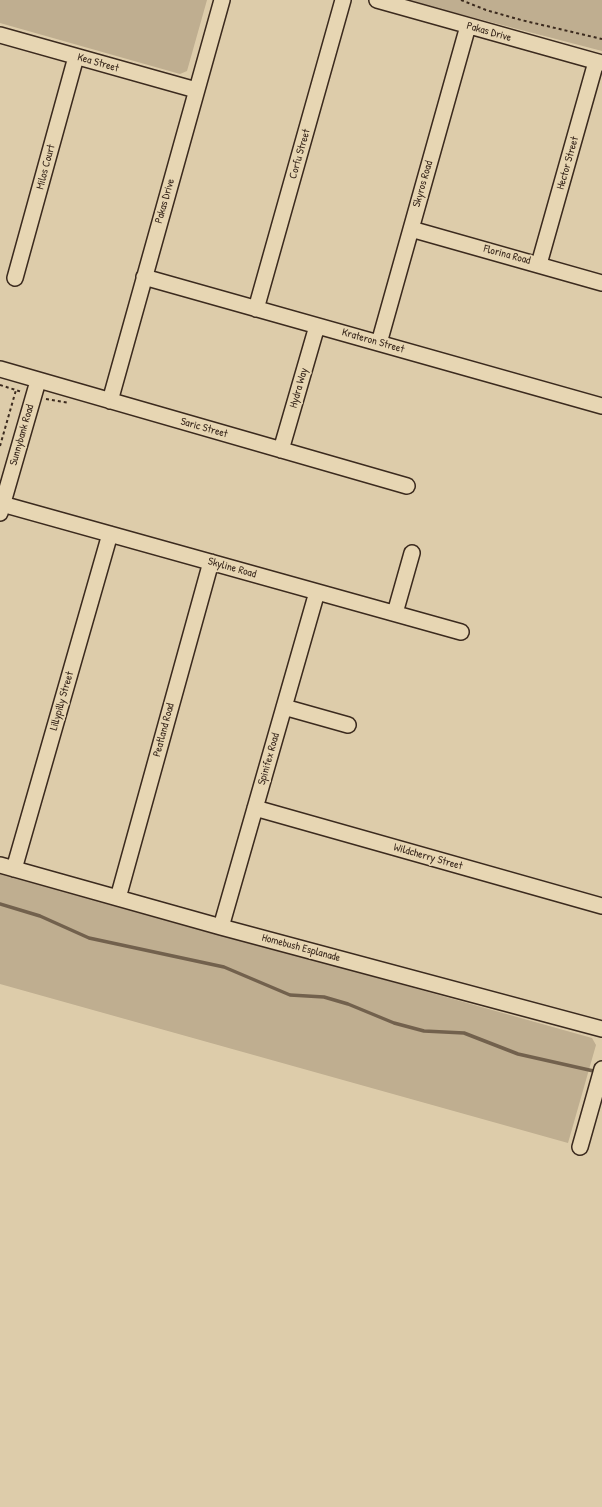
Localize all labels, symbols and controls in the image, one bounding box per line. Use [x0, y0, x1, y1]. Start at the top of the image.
street label: Pakas Drive [465, 19, 513, 45]
street label: Kea Street [76, 51, 120, 75]
street label: Corfu Street [287, 128, 313, 180]
street label: Hector Street [554, 135, 582, 191]
street label: Milos Court [34, 143, 58, 191]
street label: Skyros Road [410, 159, 436, 209]
street label: Pakas Drive [152, 177, 178, 225]
street label: Florina Road [482, 242, 532, 268]
street label: Krateron Street [340, 326, 406, 356]
street label: Hydra Way [287, 367, 311, 409]
street label: Sunnybank Road [7, 403, 37, 467]
street label: Saric Street [179, 415, 229, 441]
street label: Skyline Road [206, 555, 258, 581]
street label: Lillypilly Street [47, 670, 77, 732]
street label: Peatland Road [151, 702, 177, 758]
street label: Spinifex Road [255, 731, 283, 787]
street label: Wildcherry Street [392, 841, 464, 873]
street label: Homebush Esplanade [260, 931, 342, 965]

